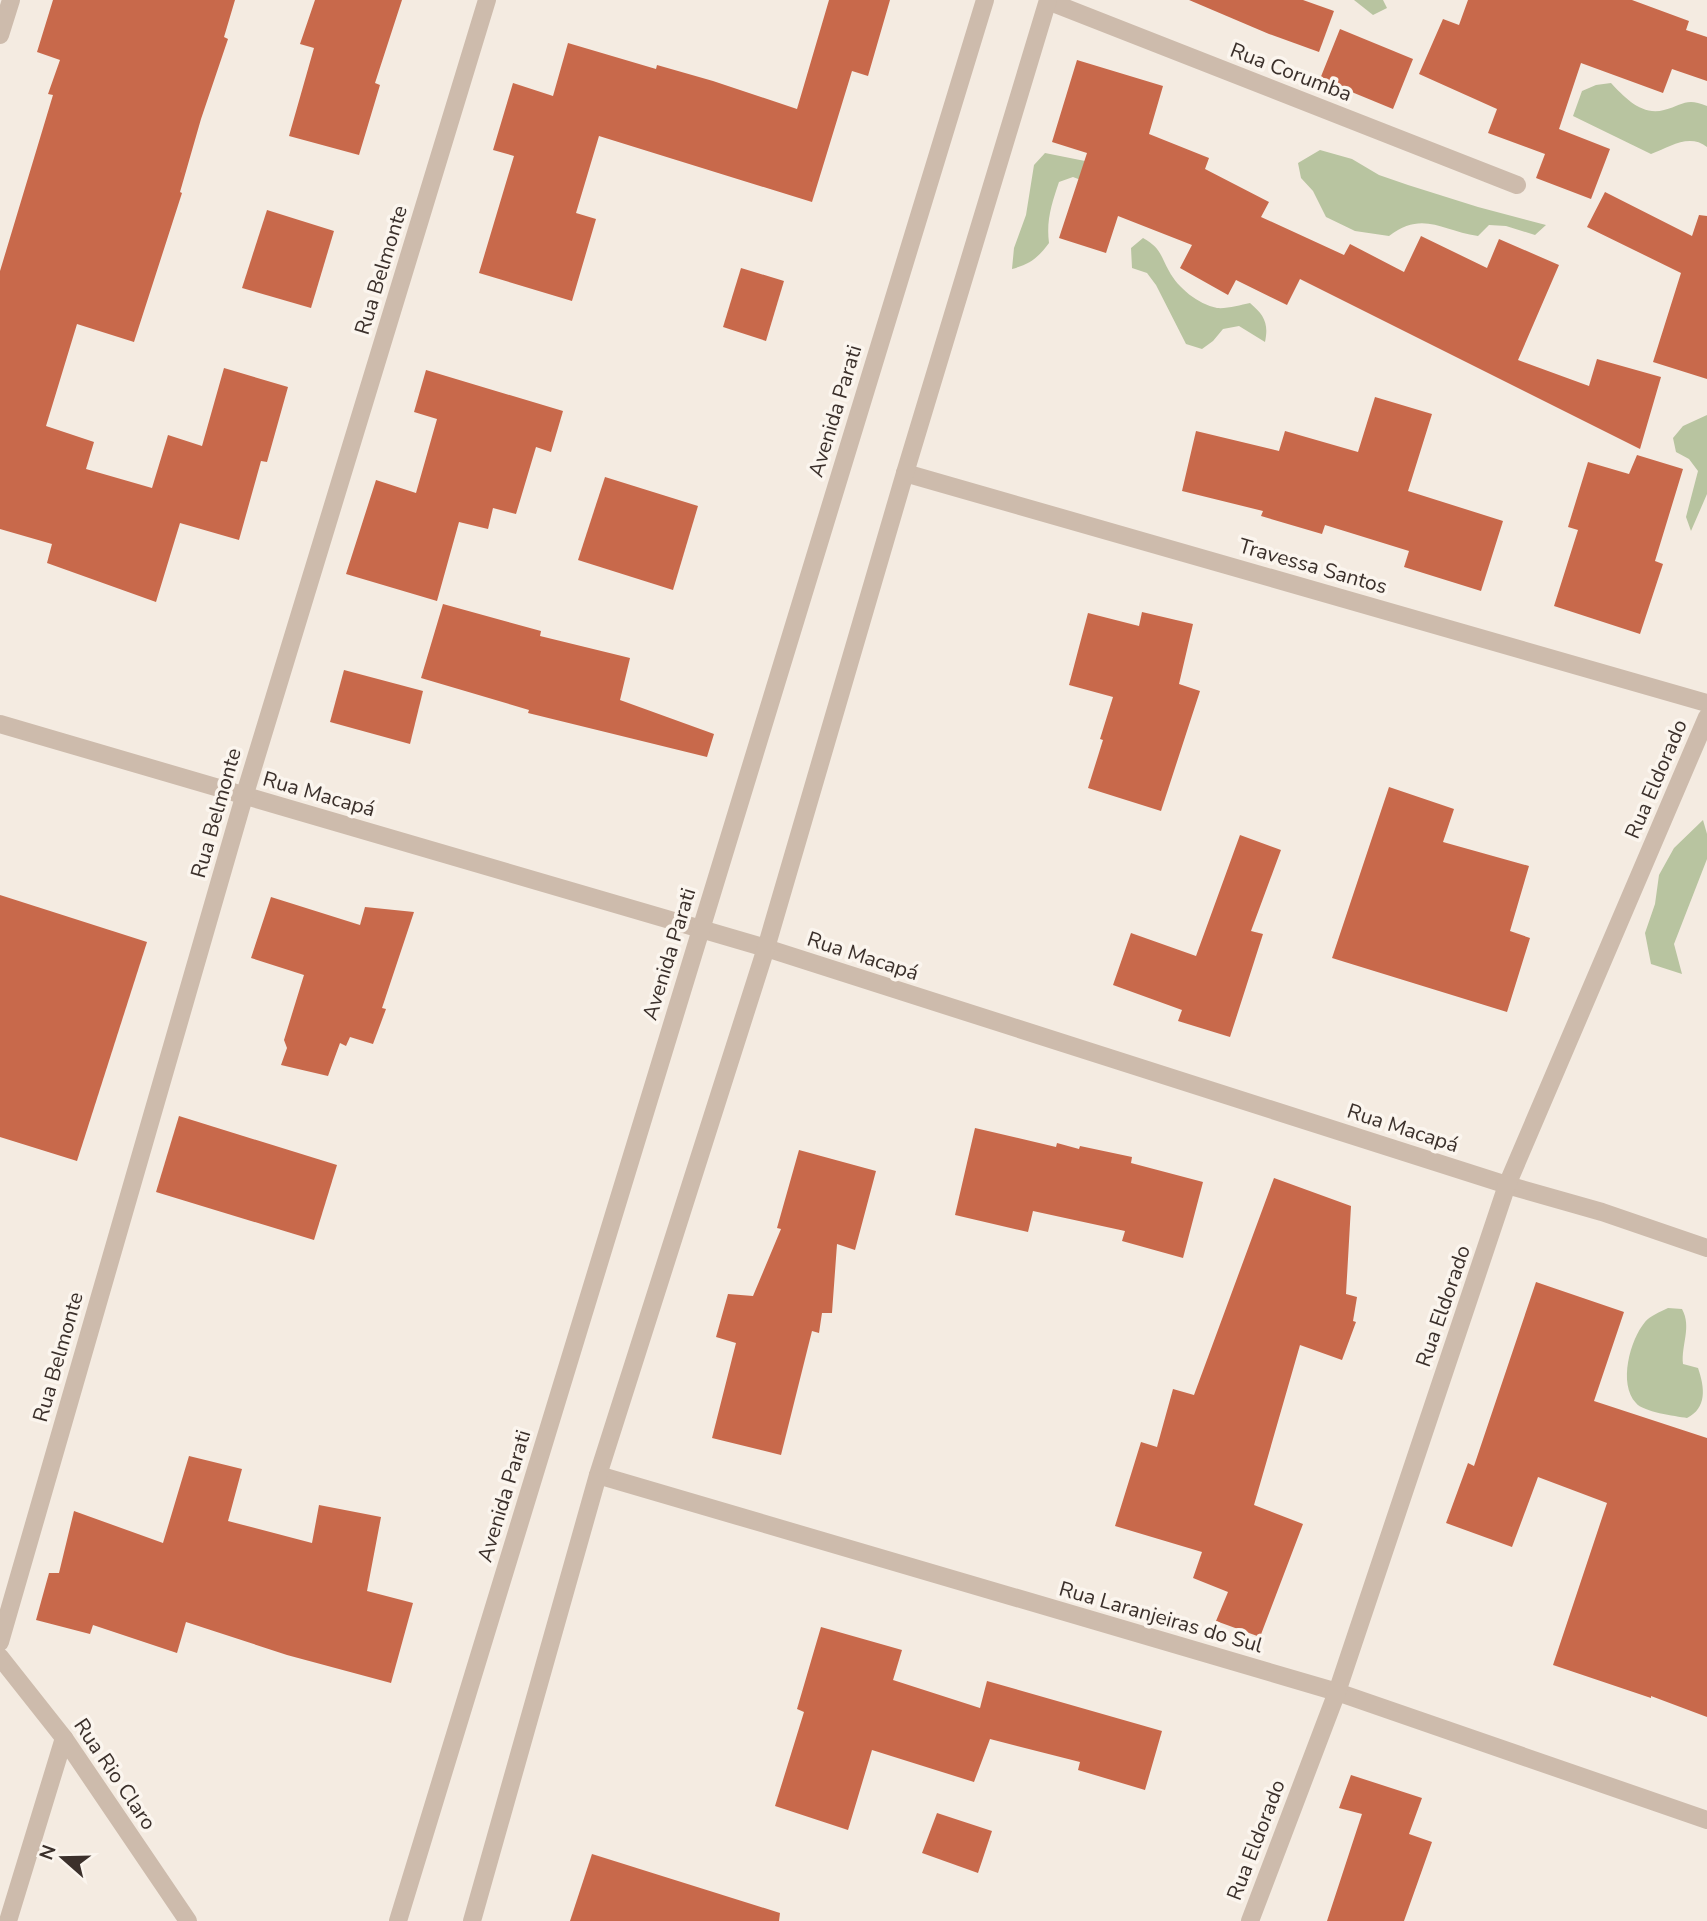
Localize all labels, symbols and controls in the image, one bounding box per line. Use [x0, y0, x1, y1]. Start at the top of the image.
street label: Rua Corumba [1226, 36, 1356, 108]
street label: Rua Belmonte [348, 202, 414, 338]
street label: Avenida Parati [802, 341, 868, 481]
street label: Travessa Santos [1236, 531, 1390, 601]
street label: Rua Eldorado [1618, 715, 1694, 843]
street label: Rua Belmonte [184, 745, 248, 881]
street label: Rua Macapá [260, 765, 378, 823]
street label: Avenida Parati [636, 884, 702, 1024]
street label: Rua Macapá [804, 925, 922, 987]
street label: Rua Macapá [1344, 1097, 1462, 1159]
street label: Rua Eldorado [1409, 1241, 1477, 1371]
street label: Rua Belmonte [26, 1289, 90, 1425]
street label: Avenida Parati [471, 1426, 537, 1566]
street label: Rua Laranjeiras do Sul [1056, 1575, 1267, 1660]
street label: Rua Rio Claro [67, 1713, 163, 1835]
street label: Rua Eldorado [1220, 1776, 1292, 1904]
north arrow [28, 1823, 98, 1893]
text: N [33, 1841, 63, 1864]

